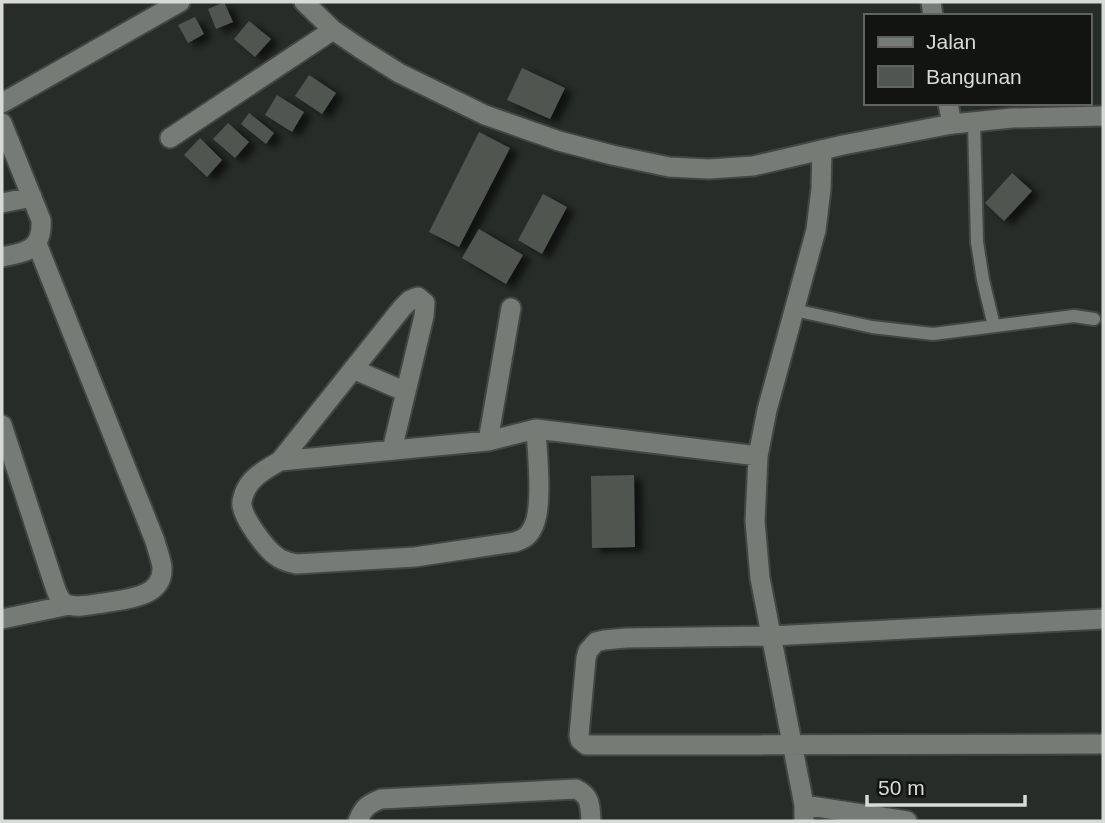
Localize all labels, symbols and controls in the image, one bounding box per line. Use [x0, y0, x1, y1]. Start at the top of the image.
legend [864, 14, 1091, 105]
text: Jalan [926, 30, 976, 53]
text: Bangunan [926, 65, 1022, 88]
scale bar [867, 764, 1024, 808]
text: 50 m [878, 776, 925, 799]

